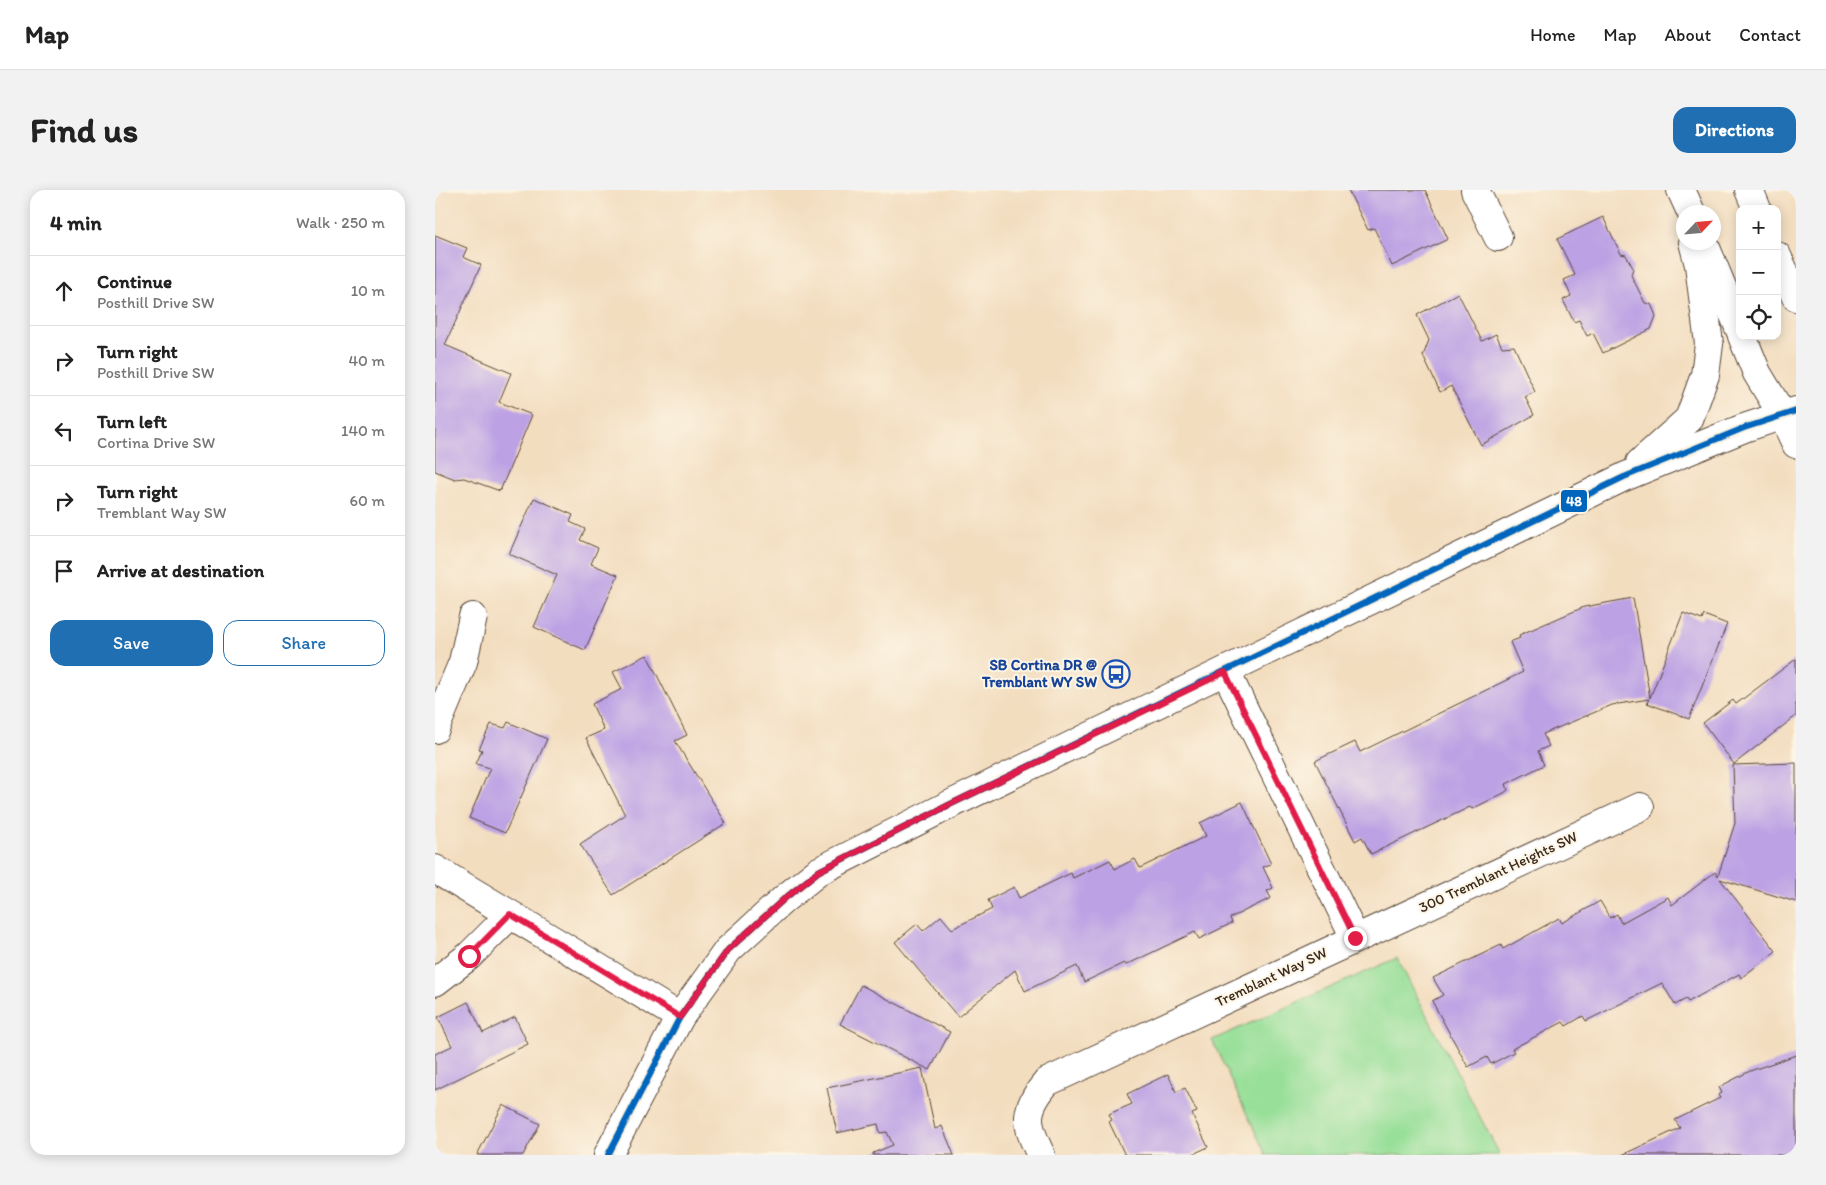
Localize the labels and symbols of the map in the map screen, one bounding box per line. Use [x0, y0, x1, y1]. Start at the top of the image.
north arrow [1676, 205, 1721, 250]
line badge: 48 [1560, 489, 1588, 513]
text: 48 [1566, 493, 1582, 510]
place label: SB Cortina DR @ Tremblant WY SW [981, 656, 1097, 691]
bus stop icon: SB Cortina DR @ Tremblant WY SW [1101, 659, 1131, 689]
street label: 300 Tremblant Heights SW [1416, 827, 1580, 917]
route end [1344, 927, 1367, 950]
street label: Tremblant Way SW [1212, 943, 1330, 1011]
route start [458, 945, 481, 968]

